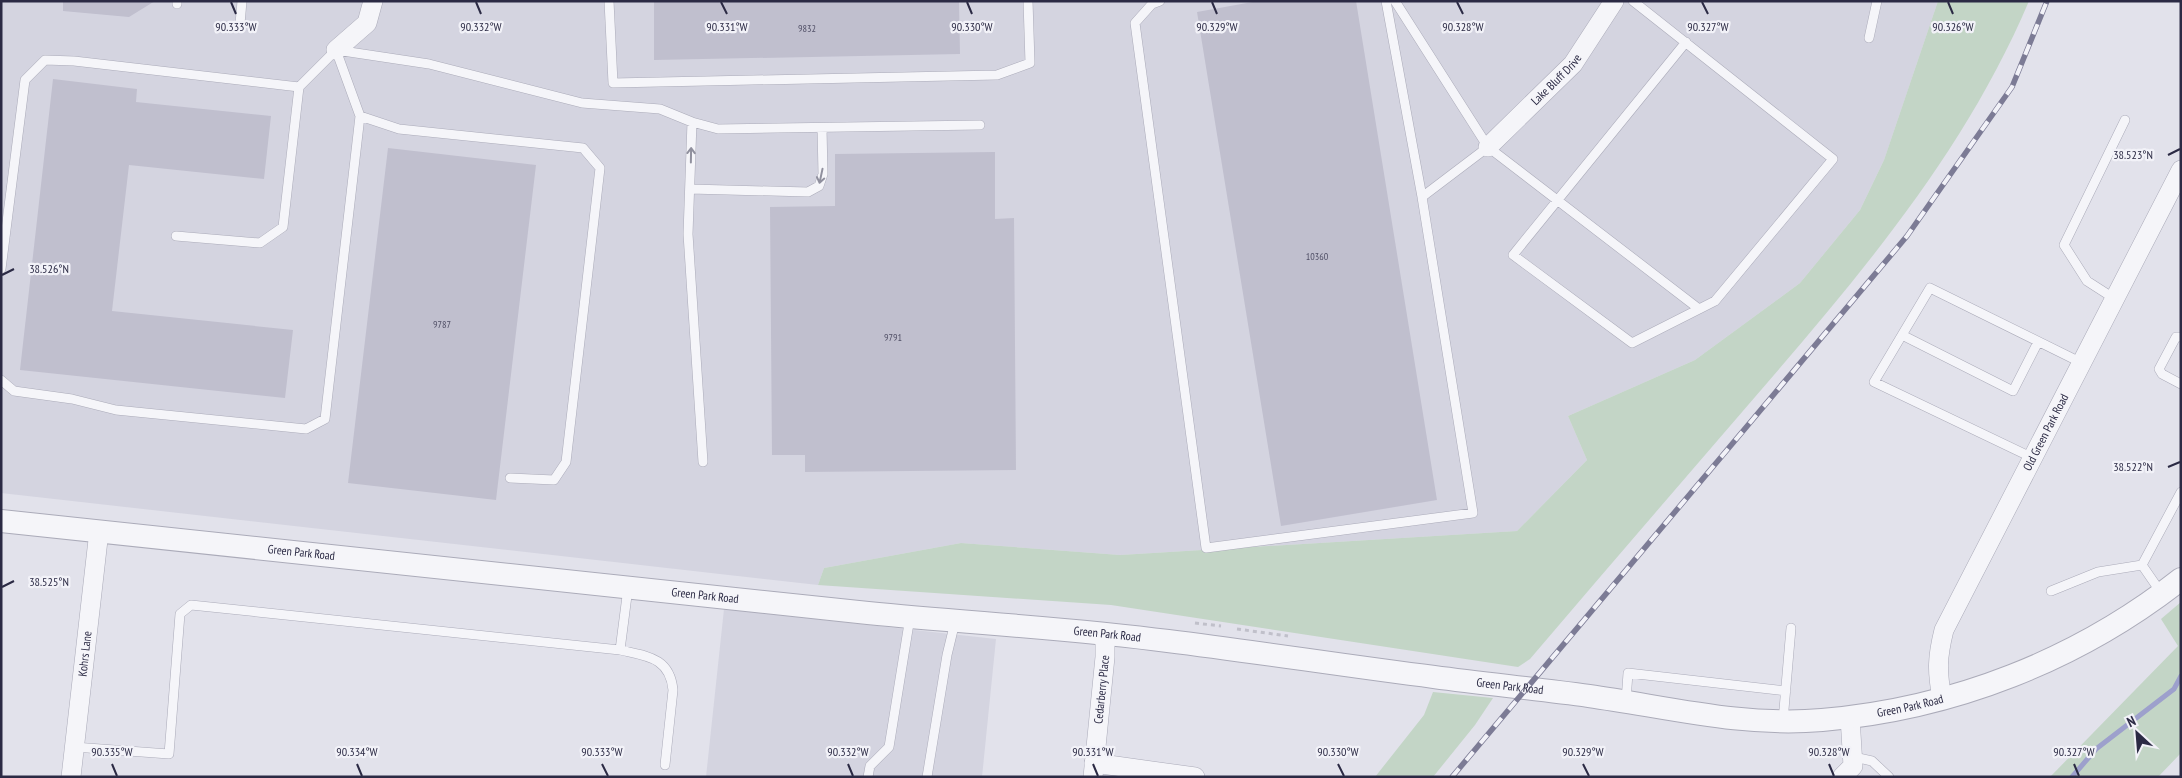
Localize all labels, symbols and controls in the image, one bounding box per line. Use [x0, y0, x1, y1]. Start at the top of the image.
text: 90.333°W [215, 19, 257, 34]
text: 90.332°W [460, 19, 502, 34]
text: 90.331°W [706, 19, 748, 34]
text: 90.330°W [951, 19, 993, 34]
text: 90.329°W [1196, 19, 1238, 34]
text: 90.328°W [1442, 19, 1484, 34]
text: 90.327°W [1687, 19, 1729, 34]
text: 90.326°W [1932, 19, 1974, 34]
house number: 9832 [798, 22, 816, 35]
street label: Lake Bluff Drive [1528, 51, 1584, 108]
text: 38.523°N [2113, 147, 2153, 162]
one-way arrow [686, 148, 696, 164]
one-way arrow [816, 168, 826, 184]
house number: 10360 [1306, 250, 1329, 263]
text: 38.526°N [29, 261, 69, 276]
house number: 9787 [433, 318, 451, 331]
house number: 9791 [884, 331, 902, 344]
street label: Old Green Park Road [2019, 391, 2071, 473]
text: 38.522°N [2113, 459, 2153, 474]
street label: Green Park Road [267, 541, 336, 563]
text: 38.525°N [29, 574, 69, 589]
street label: Green Park Road [671, 584, 739, 606]
street label: Green Park Road [1073, 623, 1142, 645]
street label: Kohrs Lane [74, 630, 95, 677]
street label: Cedarberry Place [1090, 654, 1112, 724]
street label: Green Park Road [1476, 674, 1544, 697]
street label: Green Park Road [1876, 691, 1945, 720]
north arrow [2112, 708, 2162, 758]
text: N [2124, 712, 2139, 731]
text: 90.335°W [91, 744, 133, 759]
text: 90.334°W [336, 744, 378, 759]
text: 90.333°W [581, 744, 623, 759]
text: 90.332°W [827, 744, 869, 759]
text: 90.331°W [1072, 744, 1114, 759]
text: 90.330°W [1317, 744, 1359, 759]
text: 90.329°W [1562, 744, 1604, 759]
text: 90.328°W [1808, 744, 1850, 759]
text: 90.327°W [2053, 744, 2095, 759]

